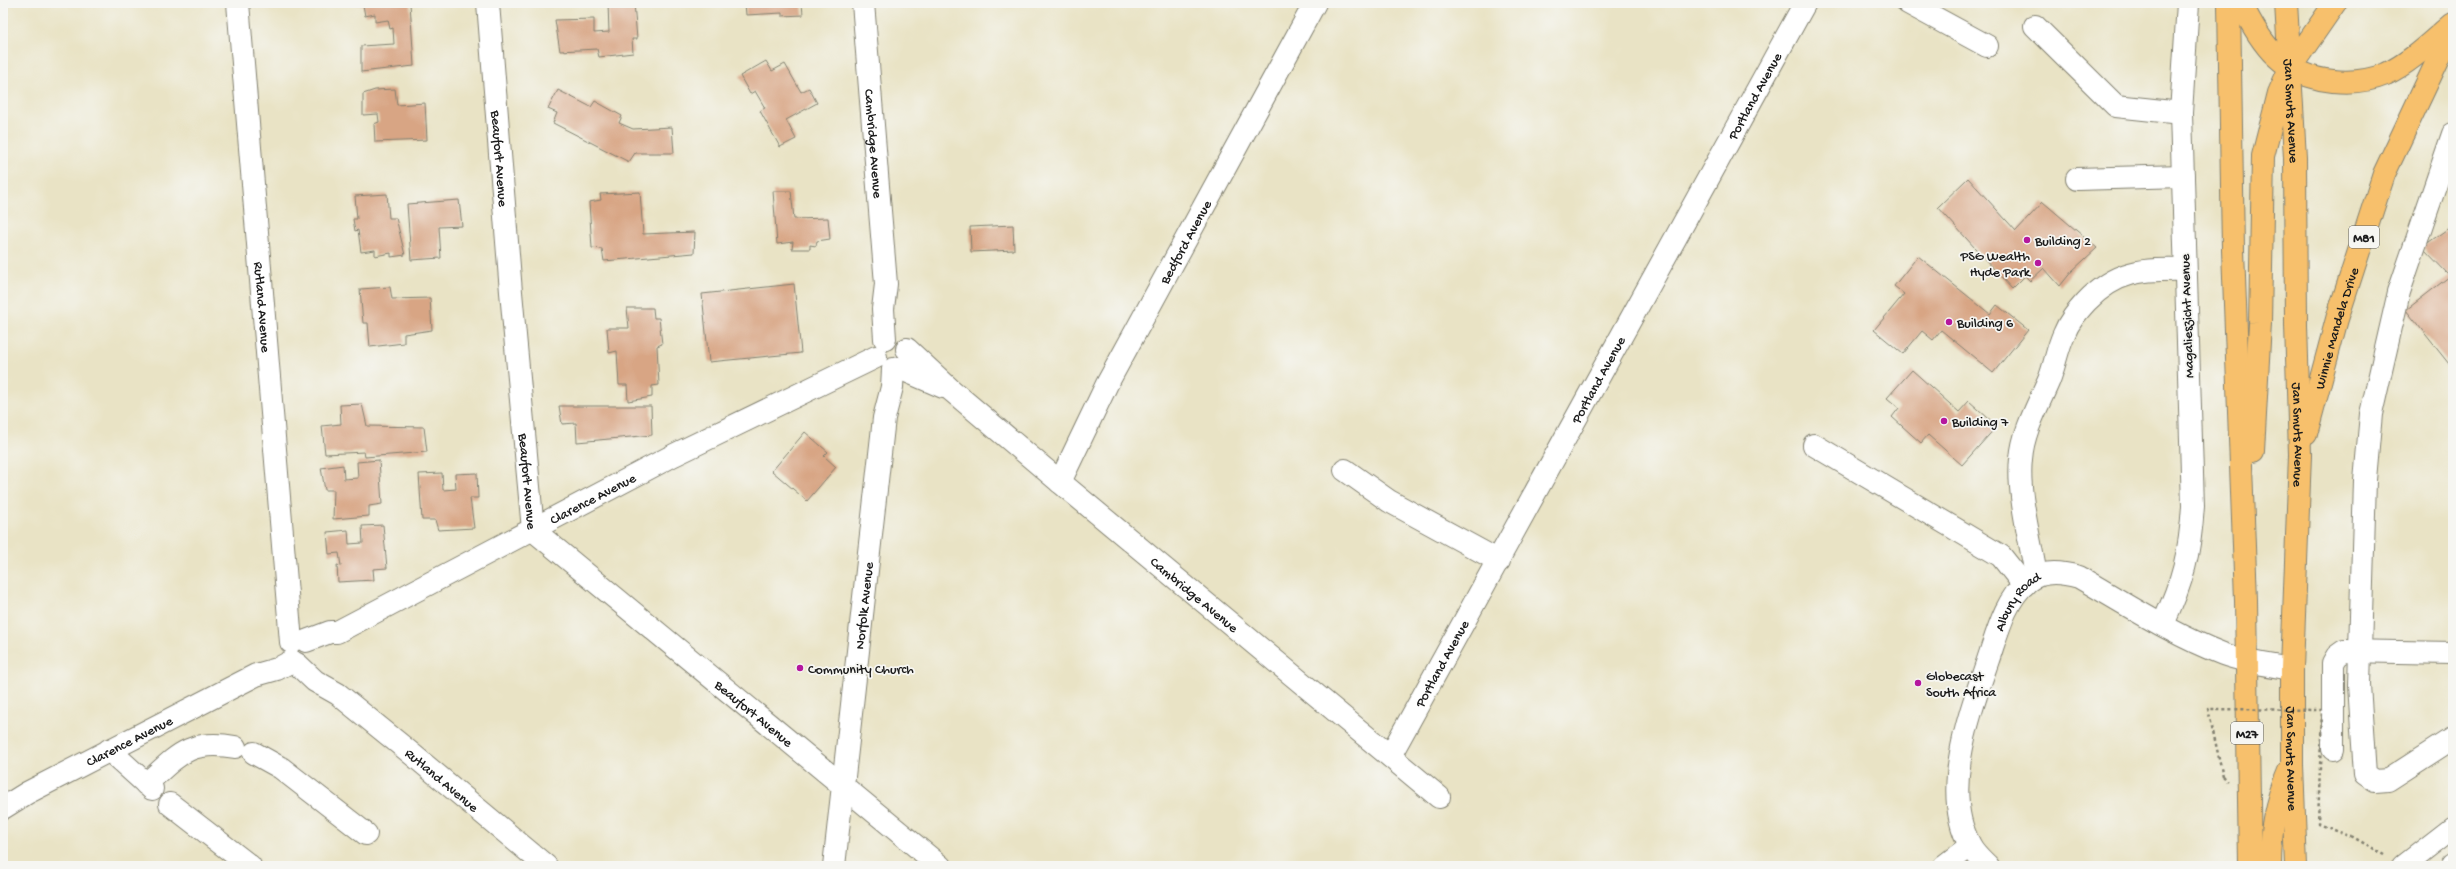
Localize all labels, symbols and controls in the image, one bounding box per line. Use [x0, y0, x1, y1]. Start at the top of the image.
street label: Portland Avenue [1725, 50, 1787, 144]
street label: Jan Smuts Avenue [2278, 58, 2301, 164]
street label: Cambridge Avenue [859, 88, 885, 200]
street label: Beaufort Avenue [486, 109, 510, 208]
street label: Bedford Avenue [1157, 197, 1217, 288]
road number: M81 [2349, 226, 2379, 248]
place label: Building 2 [2034, 234, 2091, 251]
marker: Building 2 [2022, 235, 2032, 245]
place label: PSG Wealth Hyde Park [1959, 249, 2032, 282]
street label: Magalieszicht Avenue [2178, 253, 2199, 378]
marker: PSG Wealth Hyde Park [2033, 258, 2043, 268]
street label: Rutland Avenue [248, 261, 273, 354]
street label: Winnie Mandela Drive [2312, 265, 2364, 392]
place label: Building 6 [1956, 316, 2014, 333]
marker: Building 6 [1944, 317, 1954, 327]
street label: Portland Avenue [1568, 333, 1631, 428]
street label: Jan Smuts Avenue [2287, 382, 2306, 488]
place label: Building 7 [1951, 415, 2009, 432]
marker: Building 7 [1939, 416, 1949, 426]
street label: Beaufort Avenue [513, 432, 539, 531]
street label: Clarence Avenue [548, 470, 640, 530]
street label: Cambridge Avenue [1146, 554, 1241, 638]
street label: Norfolk Avenue [852, 561, 879, 650]
street label: Albury Road [1992, 569, 2045, 634]
street label: Portland Avenue [1412, 617, 1475, 712]
place label: Community Church [808, 662, 914, 679]
marker: Community Church [795, 663, 805, 673]
place label: Globecast South Africa [1926, 669, 1997, 702]
street label: Beaufort Avenue [709, 677, 796, 752]
marker: Globecast South Africa [1913, 678, 1923, 688]
street label: Jan Smuts Avenue [2281, 706, 2300, 812]
street label: Clarence Avenue [84, 713, 177, 772]
road number: M27 [2231, 722, 2263, 744]
street label: Rutland Avenue [400, 746, 482, 817]

